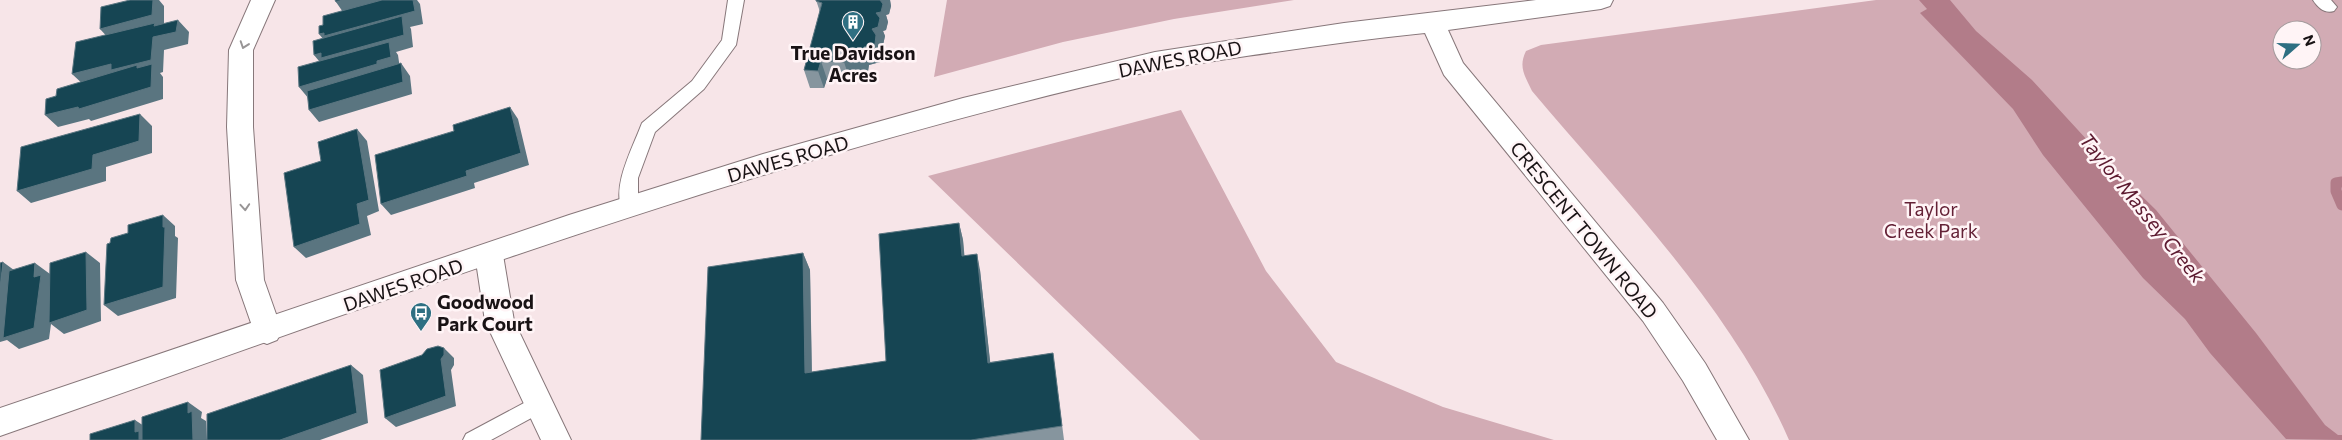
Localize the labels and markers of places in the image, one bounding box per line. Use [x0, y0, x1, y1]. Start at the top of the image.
building icon: True Davidson Acres [841, 10, 865, 41]
place label: True Davidson Acres [790, 41, 916, 86]
place label: Goodwood Park Court [437, 290, 534, 335]
bus stop icon: Goodwood Park Court [409, 301, 433, 332]

